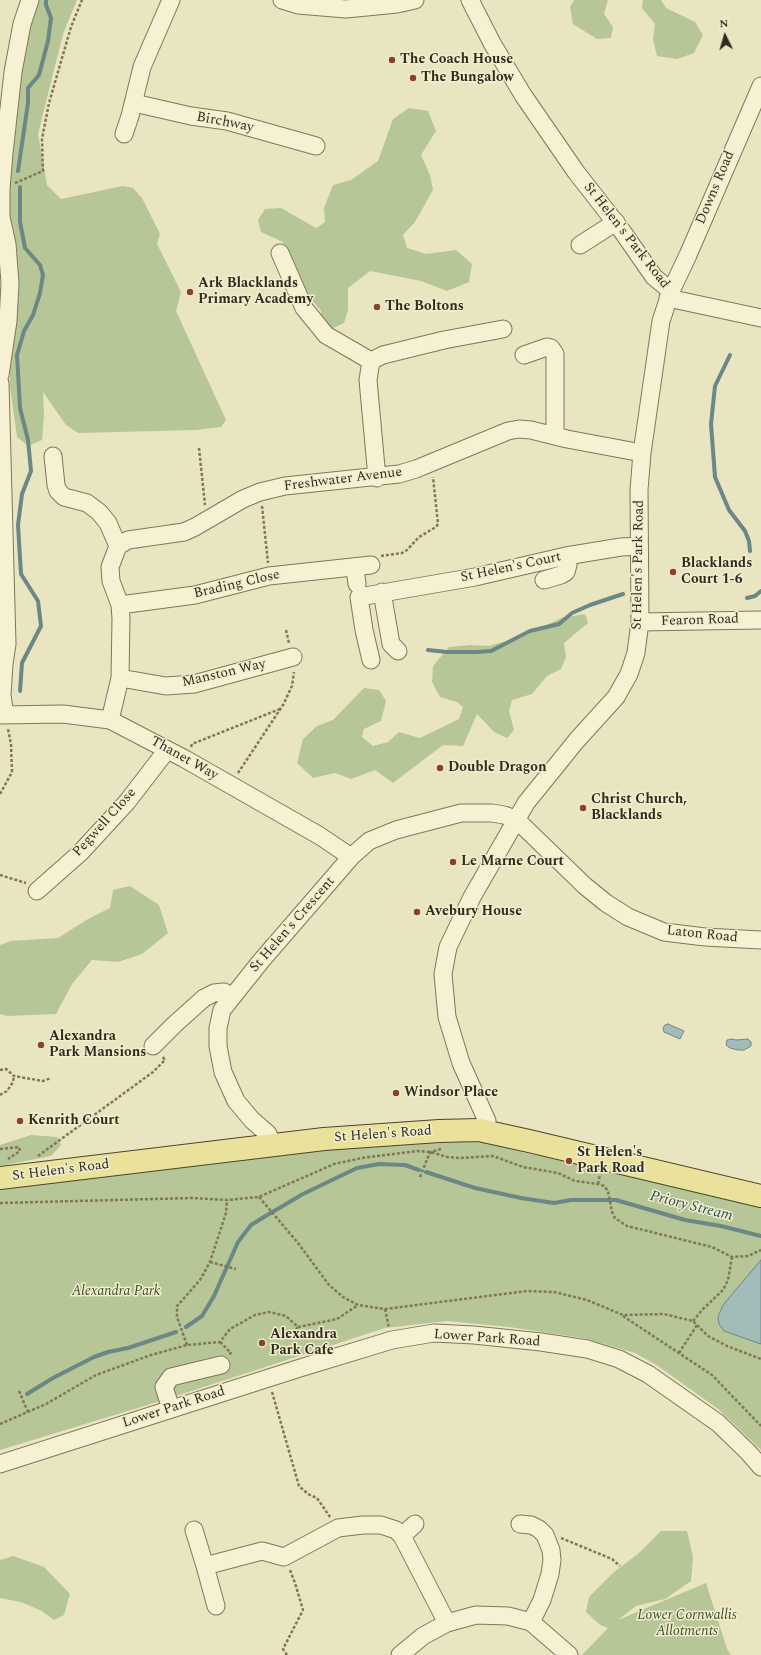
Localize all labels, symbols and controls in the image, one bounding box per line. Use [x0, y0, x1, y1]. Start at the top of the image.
text: N [719, 15, 729, 32]
north arrow [705, 16, 745, 56]
place label: The Coach House [400, 52, 513, 68]
marker: The Coach House [387, 55, 397, 65]
place label: The Bungalow [421, 70, 514, 86]
marker: The Bungalow [408, 73, 418, 83]
street label: Birchway [195, 109, 255, 137]
street label: Downs Road [693, 149, 739, 227]
street label: St Helen's Park Road [579, 180, 673, 292]
place label: Ark Blacklands Primary Academy [198, 276, 313, 308]
marker: Ark Blacklands Primary Academy [185, 287, 195, 297]
place label: The Boltons [385, 299, 464, 315]
marker: The Boltons [372, 302, 382, 312]
street label: Freshwater Avenue [283, 464, 403, 496]
street label: St Helen's Park Road [629, 500, 649, 630]
street label: St Helen's Court [459, 549, 563, 587]
place label: Blacklands Court 1-6 [681, 556, 752, 588]
street label: Brading Close [192, 567, 282, 603]
marker: Blacklands Court 1-6 [668, 567, 678, 577]
street label: Fearon Road [661, 611, 739, 631]
street label: Manston Way [180, 656, 268, 692]
street label: Thanet Way [147, 734, 221, 784]
place label: Double Dragon [448, 760, 547, 776]
marker: Double Dragon [435, 763, 445, 773]
street label: Pegwell Close [70, 785, 140, 861]
place label: Christ Church, Blacklands [591, 792, 687, 824]
marker: Christ Church, Blacklands [578, 803, 588, 813]
place label: Le Marne Court [461, 854, 564, 870]
marker: Le Marne Court [448, 857, 458, 867]
street label: St Helen's Crescent [247, 874, 339, 976]
place label: Avebury House [425, 904, 522, 920]
marker: Avebury House [412, 907, 422, 917]
street label: Laton Road [666, 923, 738, 947]
place label: Alexandra Park Mansions [49, 1029, 146, 1062]
marker: Alexandra Park Mansions [36, 1040, 46, 1050]
place label: Windsor Place [404, 1085, 498, 1101]
marker: Windsor Place [391, 1088, 401, 1098]
place label: Kenrith Court [28, 1113, 120, 1129]
marker: Kenrith Court [15, 1116, 25, 1126]
street label: St Helen's Road [334, 1123, 432, 1147]
place label: St Helen's Park Road [577, 1145, 645, 1178]
marker: St Helen's Park Road [564, 1156, 574, 1166]
street label: St Helen's Road [11, 1157, 111, 1185]
water label: Priory Stream [648, 1188, 734, 1226]
park label: Alexandra Park [72, 1284, 160, 1300]
place label: Alexandra Park Cafe [270, 1327, 337, 1360]
street label: Lower Park Road [433, 1327, 541, 1351]
marker: Alexandra Park Cafe [257, 1338, 267, 1348]
street label: Lower Park Road [121, 1384, 227, 1432]
park label: Lower Cornwallis Allotments [637, 1608, 737, 1640]

